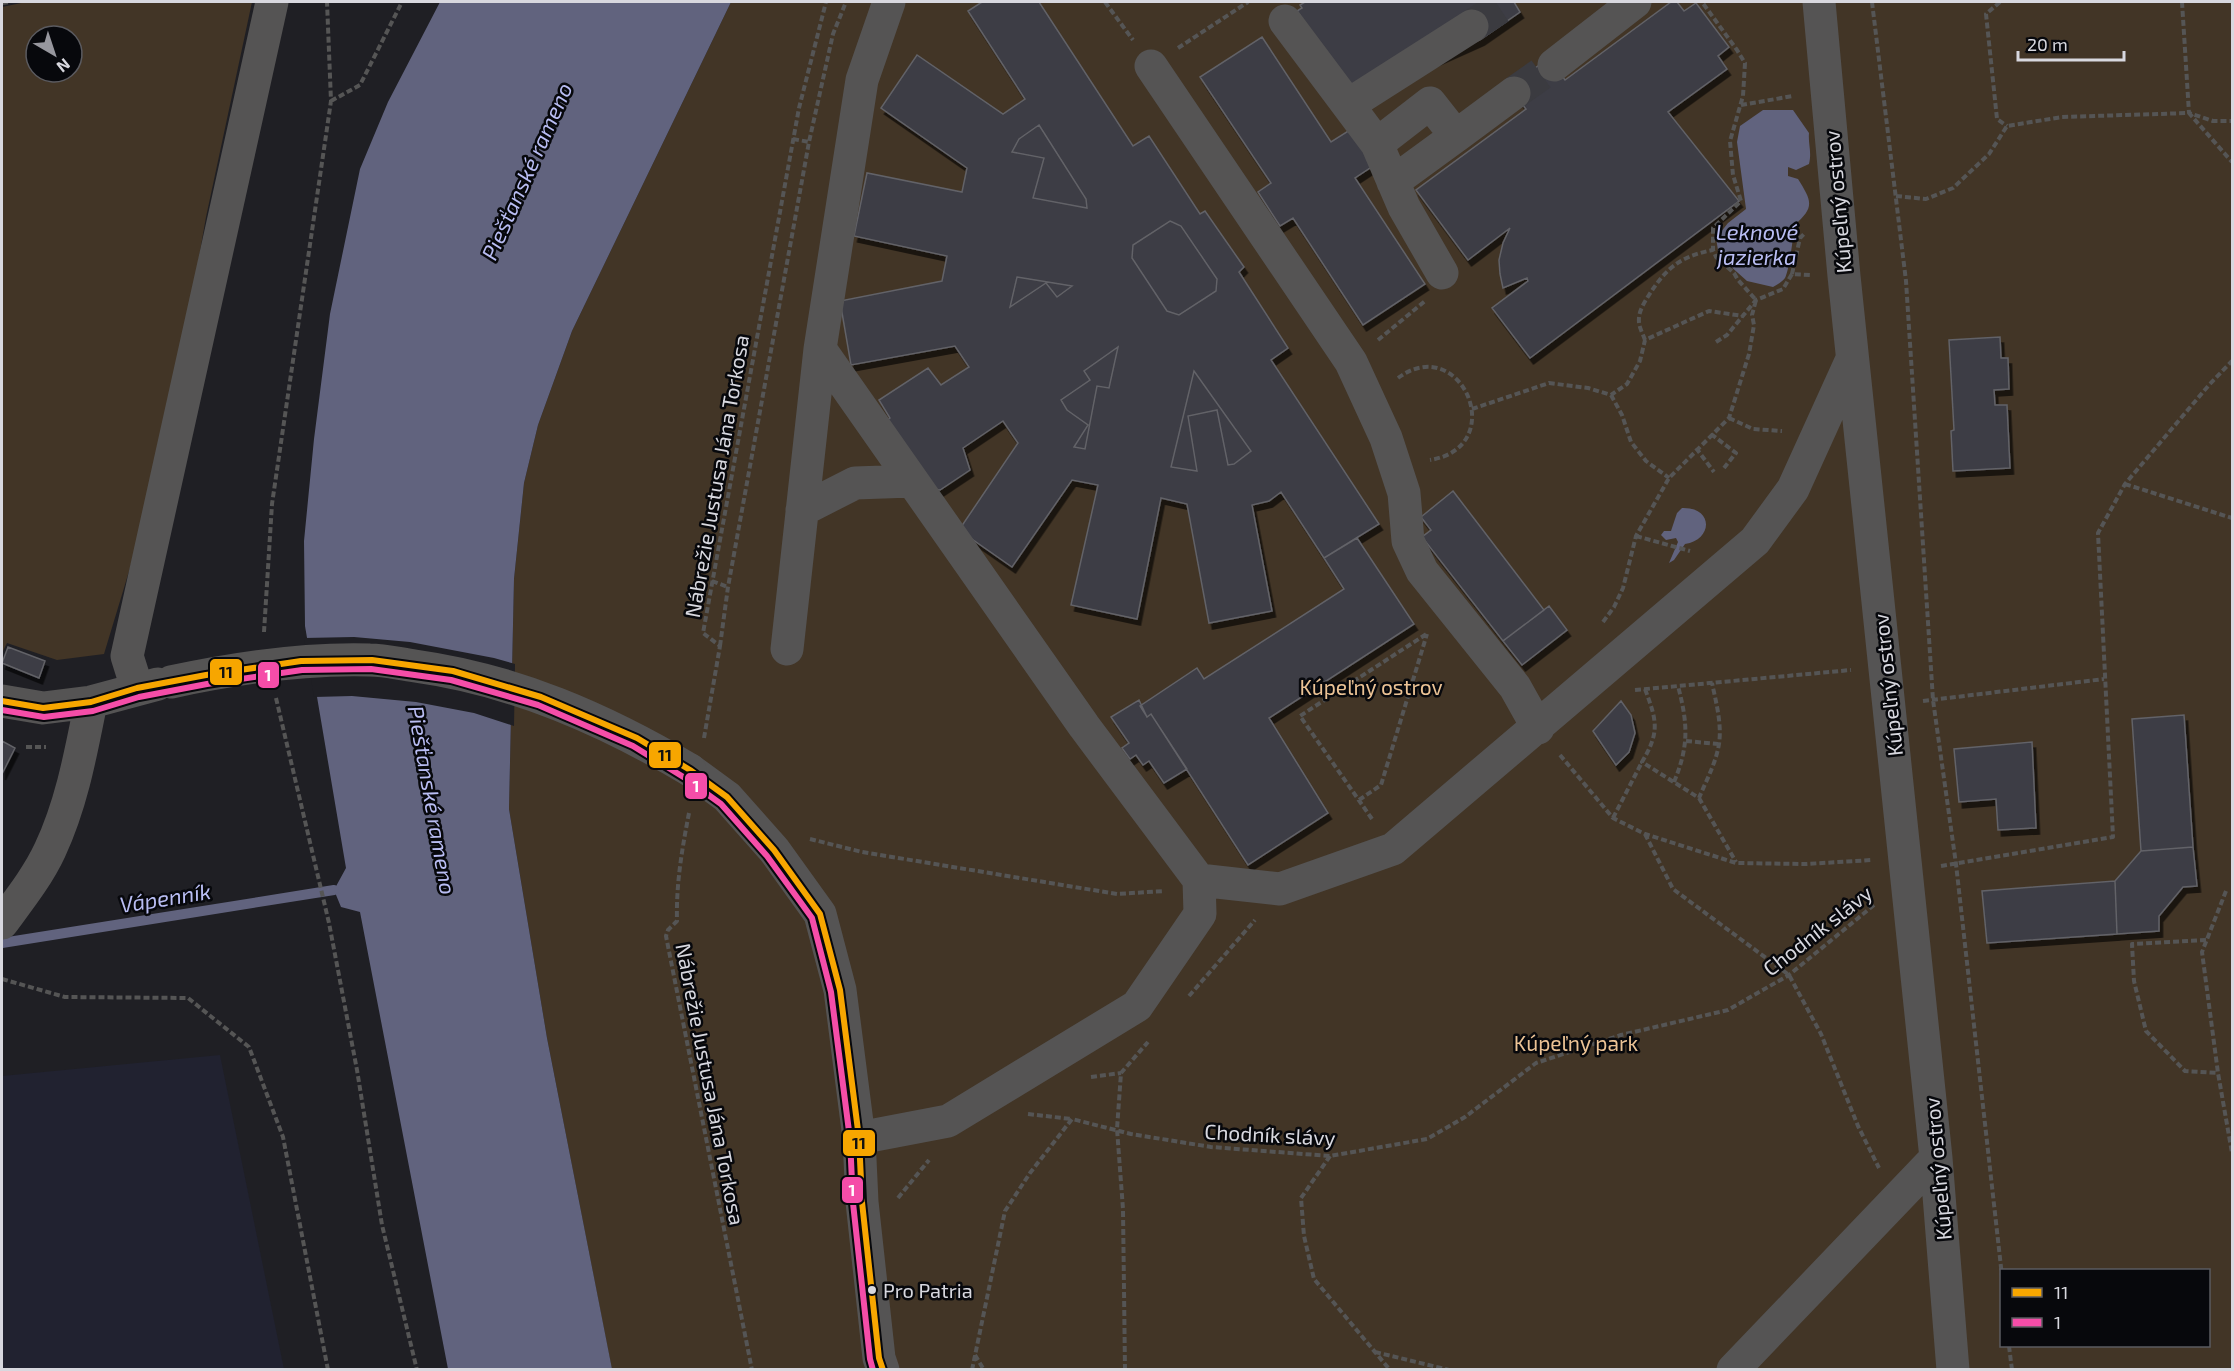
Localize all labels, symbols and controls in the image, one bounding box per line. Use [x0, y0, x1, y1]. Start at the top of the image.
north arrow [24, 24, 84, 84]
scale bar [2018, 24, 2124, 62]
text: 20 m [2027, 33, 2068, 55]
text: N [53, 55, 74, 77]
water label: Piešťanské rameno [475, 78, 577, 264]
street label: Kúpeľný ostrov [1818, 130, 1856, 274]
water label: Leknové jazierka [1716, 218, 1799, 270]
street label: Nábrežie Justusa Jána Torkosa [679, 333, 753, 619]
street label: Kúpeľný ostrov [1867, 612, 1907, 758]
line badge: 11 [209, 658, 243, 686]
line badge: 1 [257, 661, 280, 689]
text: 11 [219, 662, 233, 681]
text: 1 [265, 665, 271, 684]
park label: Kúpeľný ostrov [1299, 674, 1443, 699]
water label: Piešťanské rameno [404, 704, 462, 896]
line badge: 11 [648, 741, 682, 769]
text: 11 [658, 745, 672, 764]
line badge: 1 [684, 772, 708, 800]
text: 1 [693, 776, 699, 795]
water label: Vápenník [118, 877, 212, 917]
street label: Chodník slávy [1758, 880, 1876, 980]
street label: Nábrežie Justusa Jána Torkosa [671, 941, 751, 1227]
park label: Kúpeľný park [1514, 1030, 1638, 1055]
street label: Kúpeľný ostrov [1918, 1097, 1956, 1241]
street label: Chodník slávy [1204, 1118, 1336, 1150]
line badge: 11 [842, 1129, 876, 1157]
text: 11 [852, 1133, 866, 1152]
line badge: 1 [841, 1176, 864, 1204]
text: 1 [849, 1180, 855, 1199]
legend [2000, 1269, 2210, 1347]
place label: Pro Patria [883, 1278, 973, 1302]
text: 11 [2054, 1281, 2068, 1303]
marker: Pro Patria [866, 1284, 878, 1296]
text: 1 [2054, 1311, 2061, 1333]

